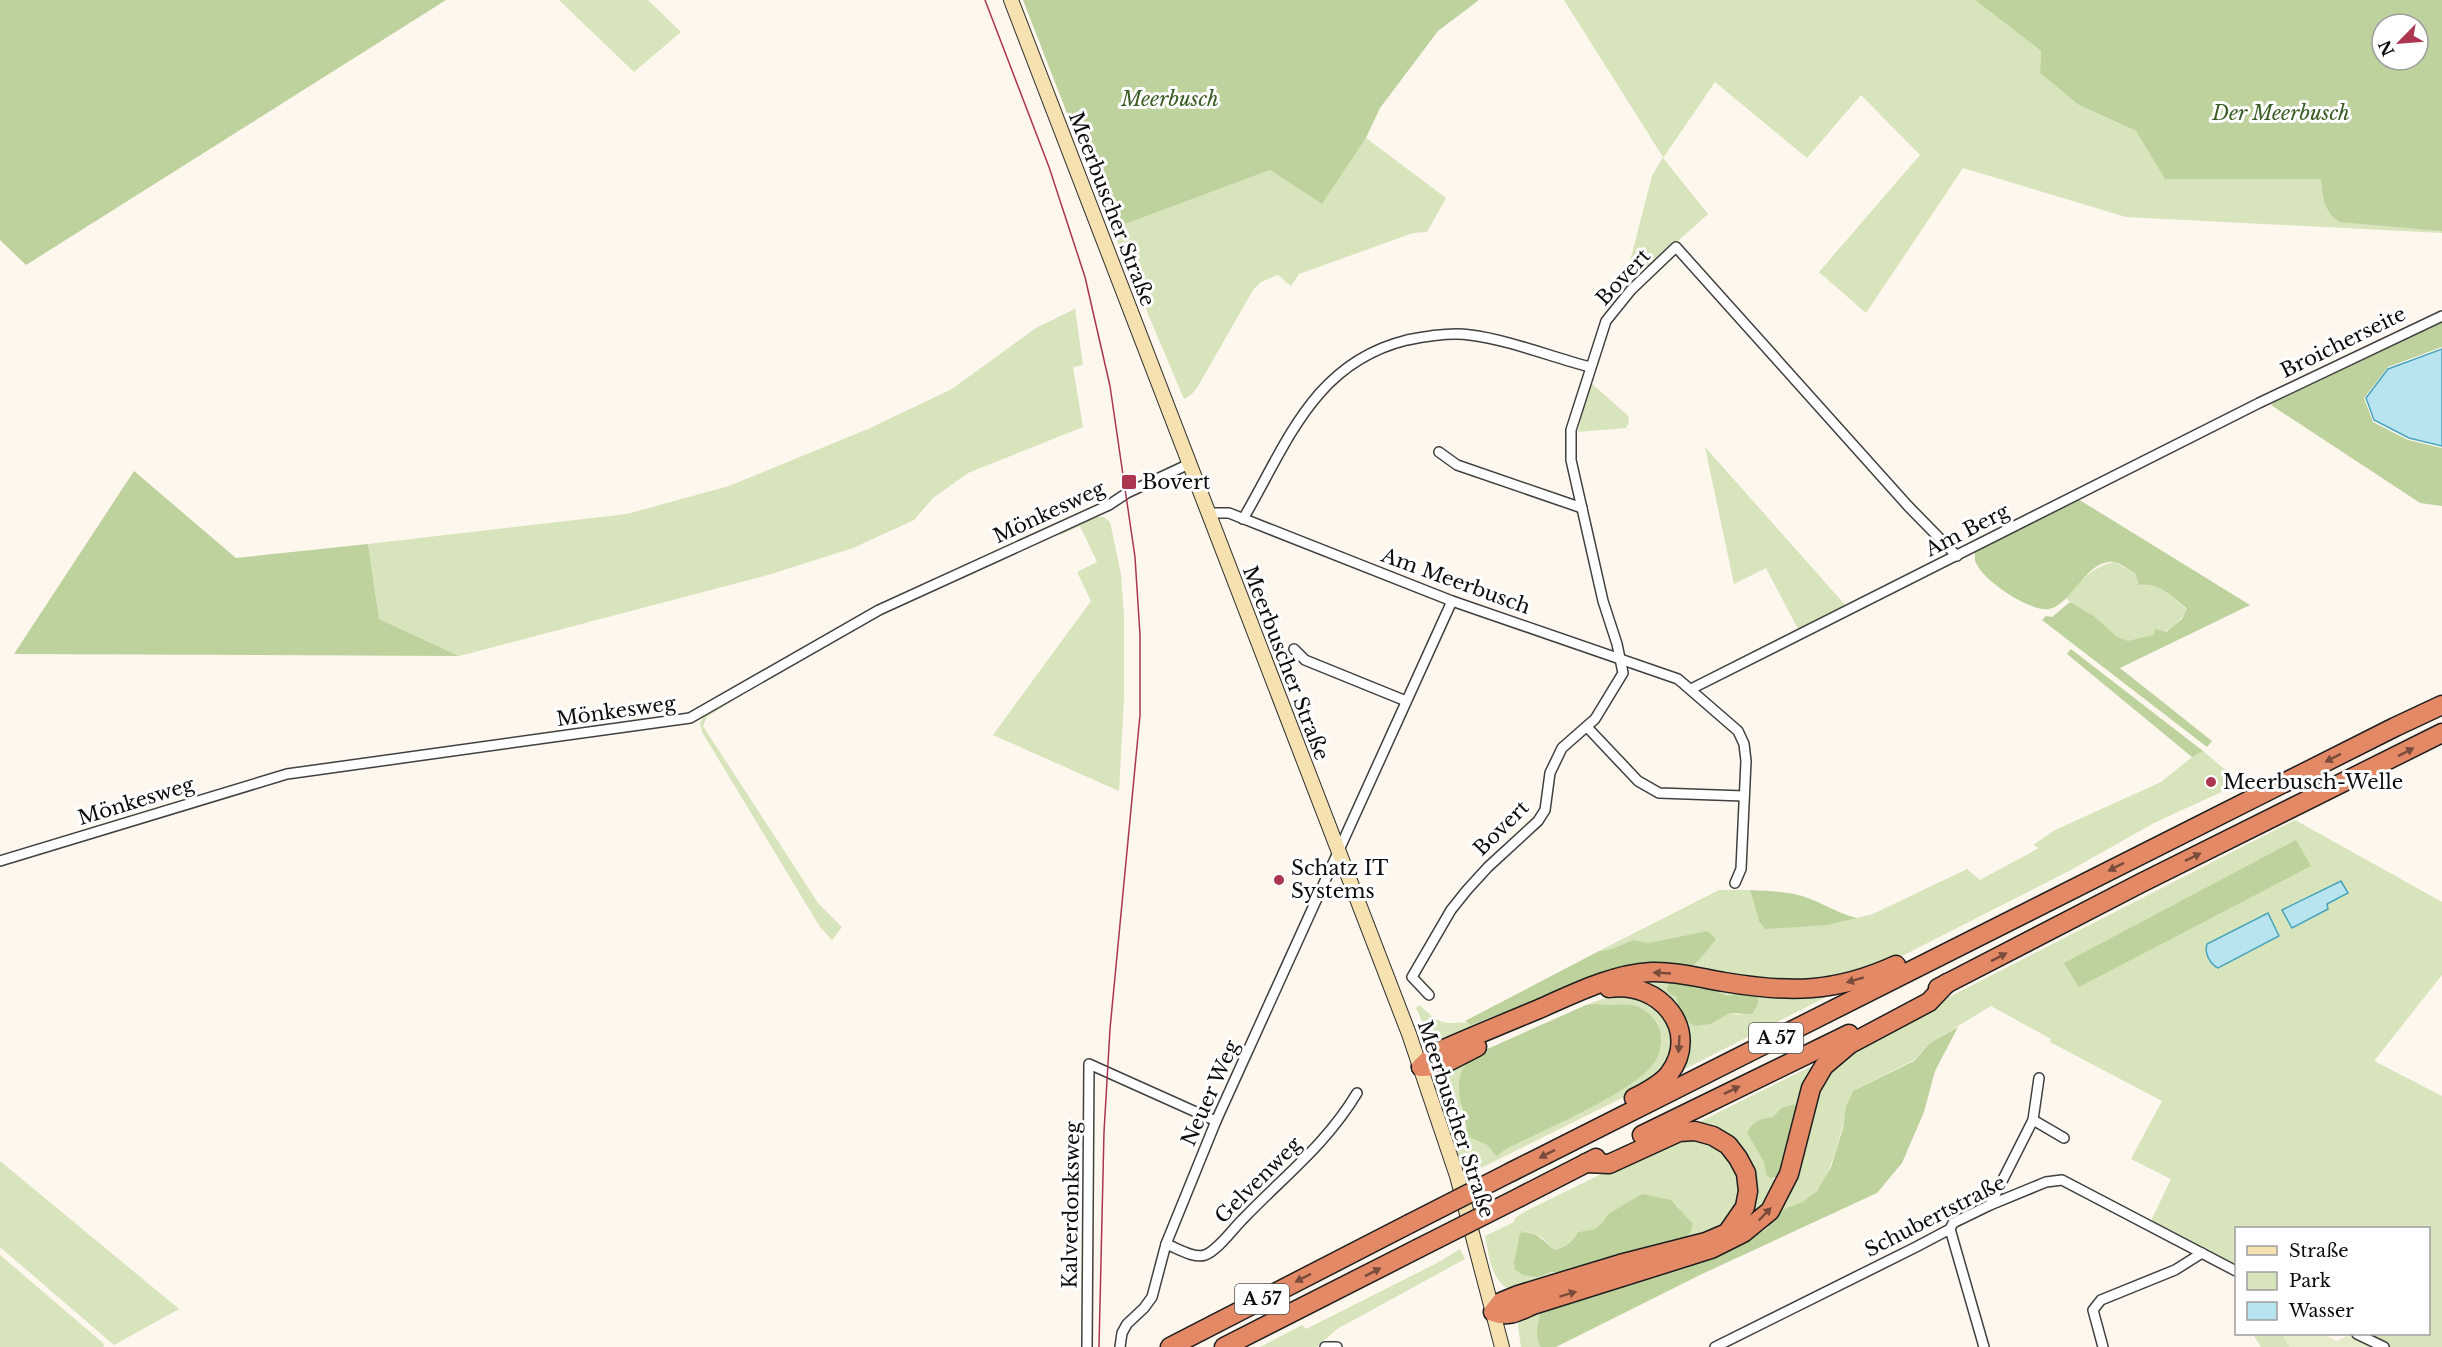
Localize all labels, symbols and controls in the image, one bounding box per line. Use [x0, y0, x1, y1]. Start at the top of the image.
north arrow [2370, 12, 2430, 72]
text: N [2374, 37, 2399, 59]
park label: Meerbusch [1120, 87, 1219, 111]
park label: Der Meerbusch [2211, 101, 2350, 125]
street label: Meerbuscher Straße [1064, 108, 1160, 310]
street label: Bovert [1591, 244, 1655, 310]
street label: Broicherseite [2276, 301, 2410, 383]
place label: Bovert [1142, 470, 1211, 494]
marker: Bovert [1120, 473, 1138, 491]
street label: Mönkesweg [989, 475, 1109, 548]
street label: Am Berg [1920, 498, 2014, 562]
street label: Am Meerbusch [1377, 543, 1534, 619]
street label: Meerbuscher Straße [1238, 562, 1334, 764]
street label: Mönkesweg [555, 691, 678, 731]
one-way arrow [2397, 747, 2414, 756]
one-way arrow [2324, 753, 2341, 763]
place label: Meerbusch-Welle [2223, 770, 2403, 794]
street label: Mönkesweg [75, 772, 198, 830]
marker: Meerbusch-Welle [2204, 775, 2218, 789]
street label: Bovert [1468, 795, 1534, 861]
one-way arrow [2185, 852, 2202, 862]
place label: Schatz IT Systems [1291, 856, 1388, 903]
one-way arrow [2107, 862, 2124, 872]
marker: Schatz IT Systems [1272, 873, 1286, 887]
one-way arrow [1991, 952, 2008, 962]
one-way arrow [1653, 968, 1672, 977]
one-way arrow [1846, 976, 1864, 985]
street label: Meerbuscher Straße [1413, 1017, 1499, 1221]
road number: A 57 [1749, 1023, 1803, 1053]
one-way arrow [1674, 1035, 1683, 1054]
street label: Neuer Weg [1176, 1036, 1244, 1150]
one-way arrow [1724, 1085, 1741, 1095]
street label: Kalverdonksweg [1058, 1120, 1084, 1289]
street label: Gelvenweg [1210, 1131, 1307, 1228]
one-way arrow [1538, 1149, 1555, 1159]
street label: Schubertstraße [1861, 1170, 2009, 1262]
one-way arrow [1758, 1206, 1772, 1221]
legend [2235, 1227, 2430, 1335]
text: Straße [2289, 1240, 2349, 1262]
one-way arrow [1364, 1267, 1382, 1277]
text: Park [2289, 1270, 2331, 1292]
one-way arrow [1295, 1273, 1312, 1283]
road number: A 57 [1235, 1284, 1289, 1314]
one-way arrow [1559, 1289, 1577, 1298]
text: Wasser [2288, 1300, 2354, 1322]

